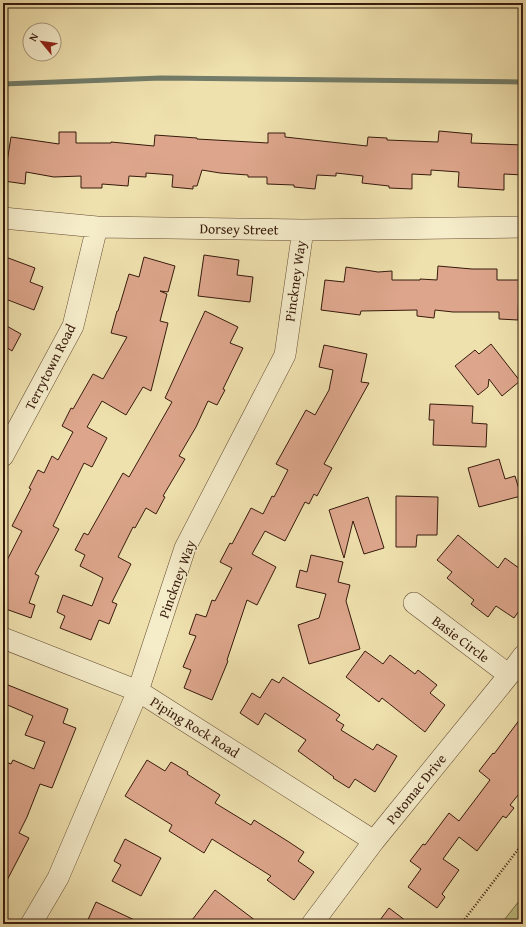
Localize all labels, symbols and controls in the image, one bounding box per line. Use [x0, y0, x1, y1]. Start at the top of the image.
north arrow [22, 22, 62, 62]
text: N [24, 29, 42, 44]
street label: Dorsey Street [199, 218, 279, 240]
street label: Pinckney Way [279, 239, 311, 323]
street label: Terrytown Road [20, 320, 81, 414]
street label: Pinckney Way [154, 537, 200, 621]
street label: Basie Circle [428, 611, 494, 667]
street label: Piping Rock Road [147, 692, 244, 763]
street label: Potomac Drive [381, 749, 451, 829]

